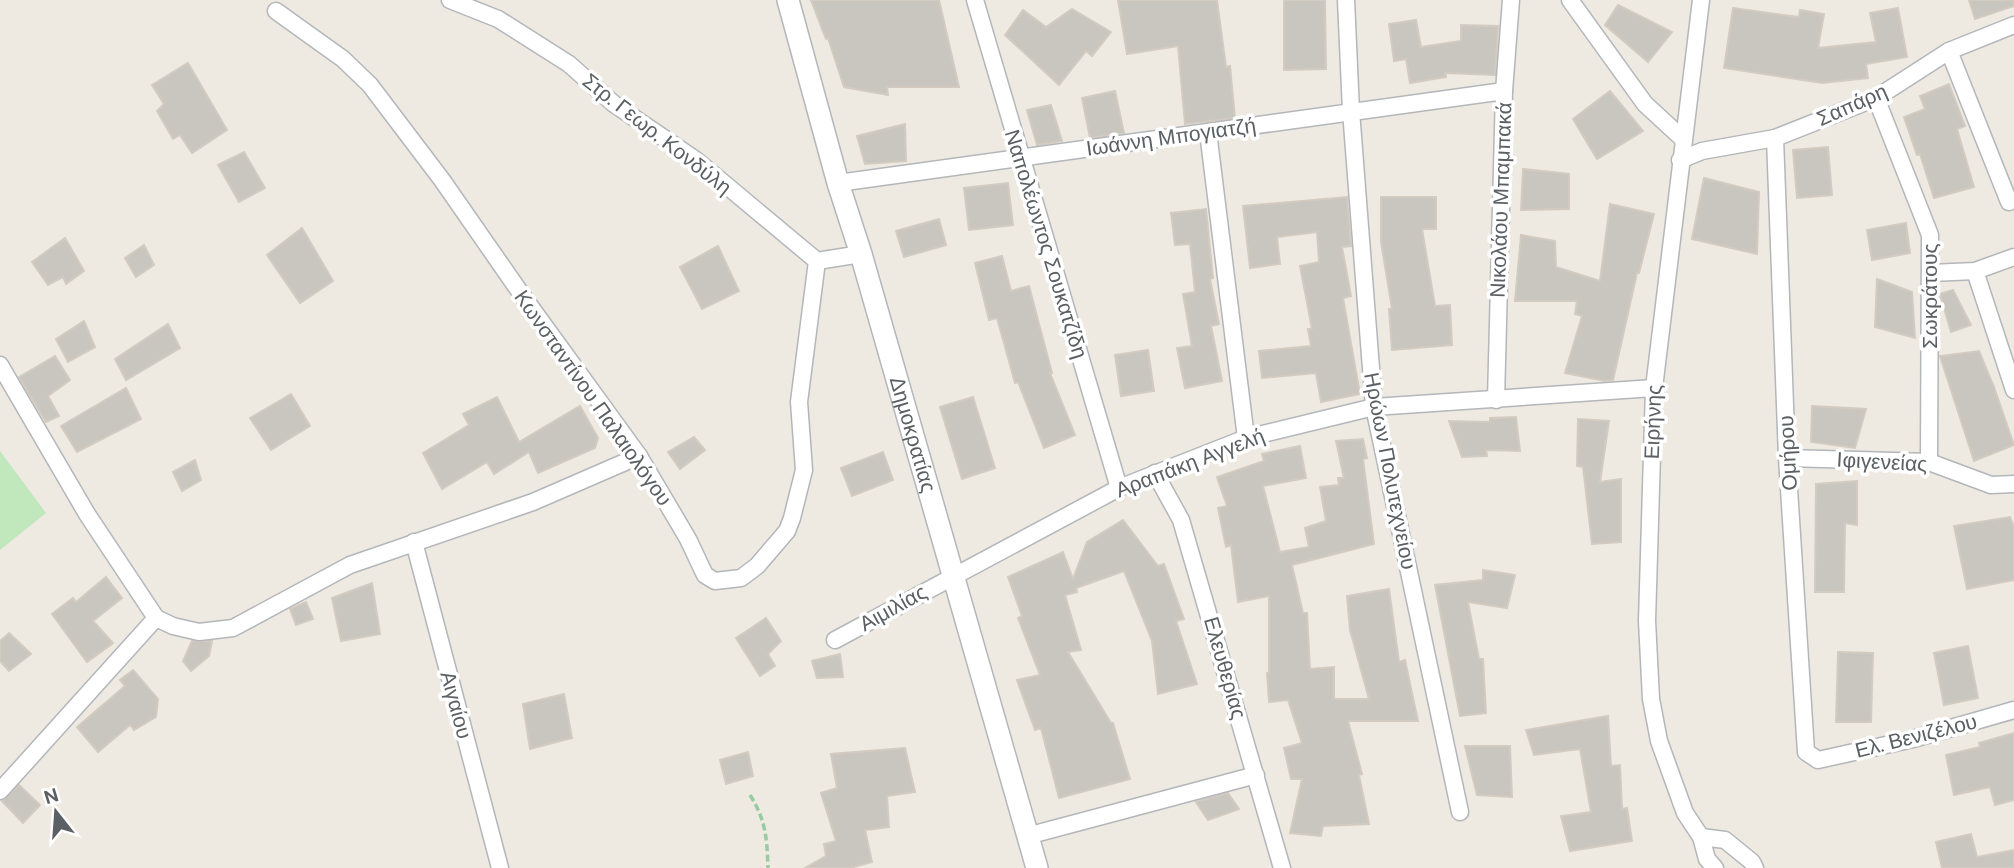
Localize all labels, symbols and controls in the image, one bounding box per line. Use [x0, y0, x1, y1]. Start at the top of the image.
street label: Στρ. Γεωρ. Κονδύλη [577, 67, 737, 201]
street label: Σαπάρη [1812, 77, 1892, 133]
street label: Νικολάου Μπαμπακά [1484, 102, 1518, 298]
street label: Ιωάννη Μπογιατζή [1084, 111, 1258, 163]
street label: Ναπολέωντος Σουκατζίδη [998, 126, 1094, 362]
street label: Σωκράτους [1916, 243, 1944, 349]
street label: Κωνσταντίνου Παλαιολόγου [508, 284, 678, 512]
street label: Ηρώων Πολυτεχνείου [1357, 370, 1423, 572]
street label: Δημοκρατίας [883, 373, 943, 496]
street label: Ειρήνης [1638, 384, 1668, 460]
street label: Ομήρου [1772, 415, 1804, 491]
street label: Αραπάκη Αγγελή [1111, 422, 1269, 504]
street label: Ιφιγενείας [1836, 446, 1928, 478]
street label: Αιμιλίας [854, 578, 932, 638]
street label: Ελευθερίας [1197, 614, 1253, 722]
street label: Αιγαίου [434, 668, 478, 742]
street label: Ελ. Βενιζέλου [1852, 707, 1980, 765]
north arrow [21, 777, 91, 847]
text: N [41, 782, 61, 810]

